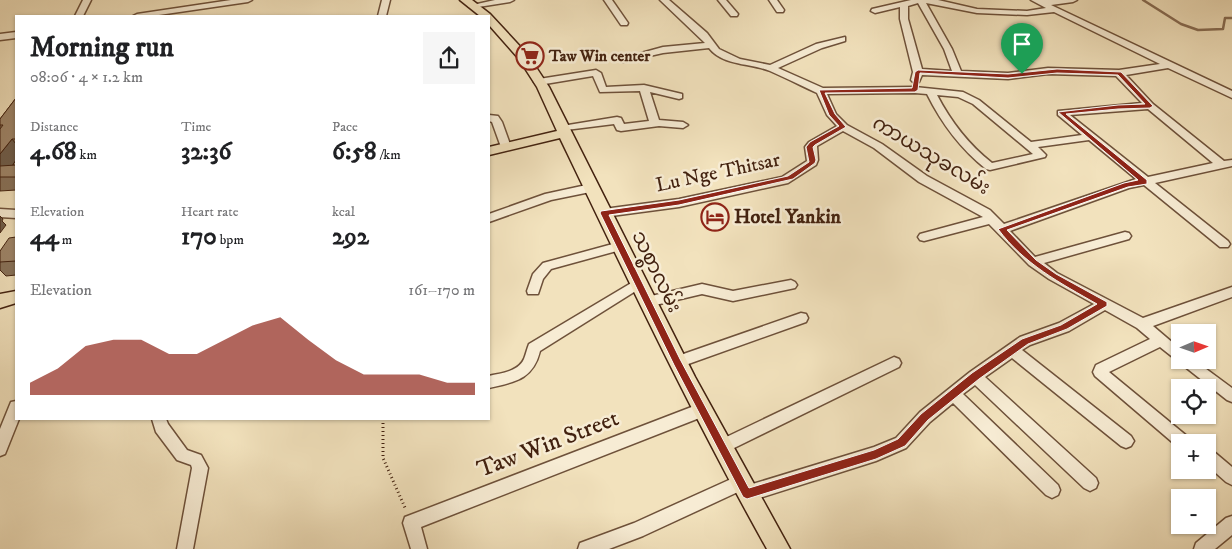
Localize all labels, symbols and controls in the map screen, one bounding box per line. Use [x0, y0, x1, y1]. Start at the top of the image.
pin [1001, 23, 1043, 74]
text: Morning run [30, 30, 174, 65]
icon: arrive [1008, 30, 1036, 58]
button: share [423, 32, 475, 84]
supermarket icon: Taw Win center [515, 41, 545, 71]
place label: Taw Win center [548, 46, 651, 66]
text: 08:06 · 4 × 1.2 km [30, 67, 143, 87]
street label: ကာယသုခလမ်း [866, 108, 996, 204]
text: Distance [30, 118, 78, 136]
text: Time [181, 118, 211, 136]
text: Pace [332, 118, 358, 136]
text: 4.68 [30, 136, 76, 167]
text: 32:36 [181, 136, 231, 167]
text: 6:58 [332, 136, 376, 167]
text: km [76, 146, 97, 164]
text: /km [376, 146, 401, 164]
street label: Lu Nge Thitsar [654, 148, 783, 198]
hotel icon: Hotel Yankin [700, 202, 730, 232]
text: Elevation [30, 203, 84, 221]
text: Heart rate [181, 203, 238, 221]
text: kcal [332, 203, 355, 221]
place label: Hotel Yankin [734, 205, 842, 230]
text: 44 [30, 221, 59, 252]
text: 170 [181, 221, 217, 252]
text: 292 [332, 221, 369, 252]
street label: သစ္စာလမ်း [623, 226, 689, 318]
text: m [59, 231, 72, 249]
text: bpm [217, 231, 244, 249]
text: Elevation [30, 280, 92, 300]
text: 161–170 m [408, 280, 475, 300]
north arrow [1171, 324, 1216, 369]
map controls [1171, 324, 1216, 534]
button: locate [1171, 379, 1216, 424]
street label: Taw Win Street [473, 403, 623, 485]
button: + [1171, 434, 1216, 479]
button: − [1171, 489, 1216, 534]

